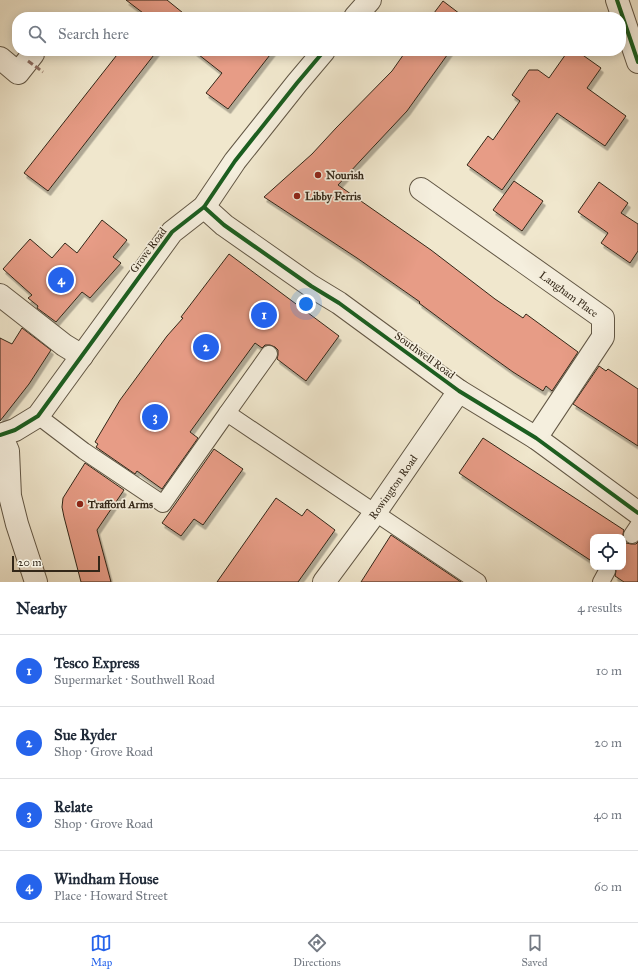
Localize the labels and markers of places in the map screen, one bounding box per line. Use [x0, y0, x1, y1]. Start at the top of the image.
place label: Nourish [326, 169, 365, 182]
marker: Nourish [313, 170, 323, 180]
place label: Libby Ferris [305, 190, 361, 204]
marker: Libby Ferris [292, 191, 302, 201]
pin: 4 [48, 265, 74, 295]
pin: 1 [251, 300, 277, 330]
pin: 2 [193, 332, 219, 362]
pin: 3 [142, 402, 168, 432]
place label: Trafford Arms [87, 498, 153, 511]
marker: Trafford Arms [75, 499, 85, 509]

